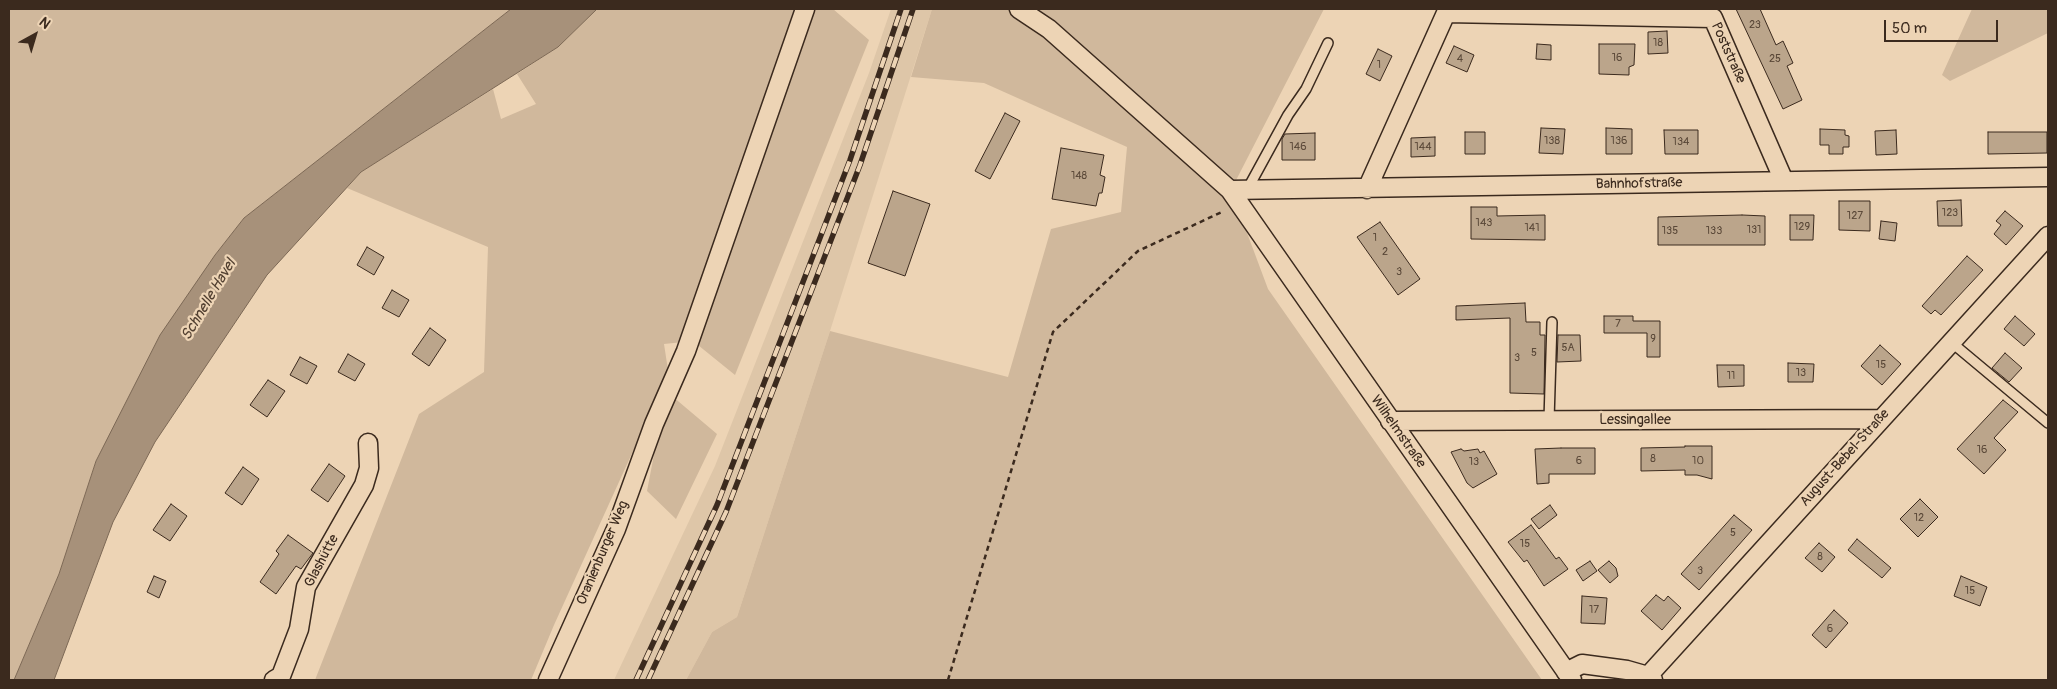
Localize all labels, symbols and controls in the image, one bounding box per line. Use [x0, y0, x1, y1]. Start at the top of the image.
north arrow [10, 10, 60, 60]
scale bar [1887, 10, 2001, 42]
text: N [36, 13, 54, 33]
house number: 23 [1749, 18, 1761, 32]
text: 50 m [1892, 19, 1927, 38]
street label: Poststraße [1707, 20, 1749, 86]
house number: 18 [1653, 36, 1663, 50]
house number: 16 [1612, 51, 1622, 65]
house number: 4 [1457, 52, 1463, 66]
house number: 25 [1769, 52, 1781, 66]
house number: 1 [1377, 58, 1381, 72]
house number: 138 [1544, 134, 1560, 148]
house number: 136 [1611, 134, 1627, 148]
house number: 134 [1673, 135, 1689, 149]
house number: 146 [1289, 140, 1307, 154]
house number: 144 [1414, 140, 1432, 154]
house number: 148 [1071, 169, 1087, 183]
street label: Bahnhofstraße [1596, 175, 1682, 193]
house number: 123 [1942, 206, 1958, 220]
house number: 127 [1847, 209, 1863, 223]
house number: 143 [1476, 216, 1492, 230]
house number: 129 [1794, 220, 1810, 234]
house number: 141 [1525, 221, 1539, 235]
house number: 131 [1747, 223, 1761, 237]
house number: 135 [1662, 224, 1678, 238]
house number: 133 [1706, 224, 1722, 238]
house number: 1 [1373, 231, 1377, 245]
house number: 2 [1382, 245, 1388, 259]
water label: Schnelle Havel [178, 256, 240, 344]
house number: 3 [1396, 265, 1402, 279]
house number: 7 [1615, 317, 1621, 331]
house number: 9 [1650, 332, 1656, 346]
house number: 5A [1561, 341, 1575, 355]
house number: 5 [1531, 346, 1537, 360]
house number: 3 [1514, 351, 1520, 365]
house number: 15 [1876, 358, 1886, 372]
house number: 13 [1796, 366, 1806, 380]
house number: 11 [1727, 369, 1735, 383]
street label: Wilhelmstraße [1367, 392, 1429, 472]
street label: August-Bebel-Straße [1797, 406, 1893, 510]
street label: Lessingallee [1599, 412, 1671, 428]
house number: 16 [1977, 443, 1987, 457]
house number: 8 [1650, 452, 1656, 466]
house number: 6 [1576, 454, 1582, 468]
house number: 10 [1692, 454, 1704, 468]
house number: 13 [1469, 455, 1479, 469]
street label: Oranienburger Weg [573, 498, 633, 608]
house number: 12 [1914, 511, 1924, 525]
house number: 5 [1730, 526, 1736, 540]
street label: Glashütte [301, 532, 343, 590]
house number: 15 [1520, 537, 1530, 551]
house number: 8 [1817, 550, 1823, 564]
house number: 3 [1697, 564, 1703, 578]
house number: 15 [1965, 584, 1975, 598]
house number: 17 [1589, 603, 1599, 617]
house number: 6 [1827, 622, 1833, 636]

